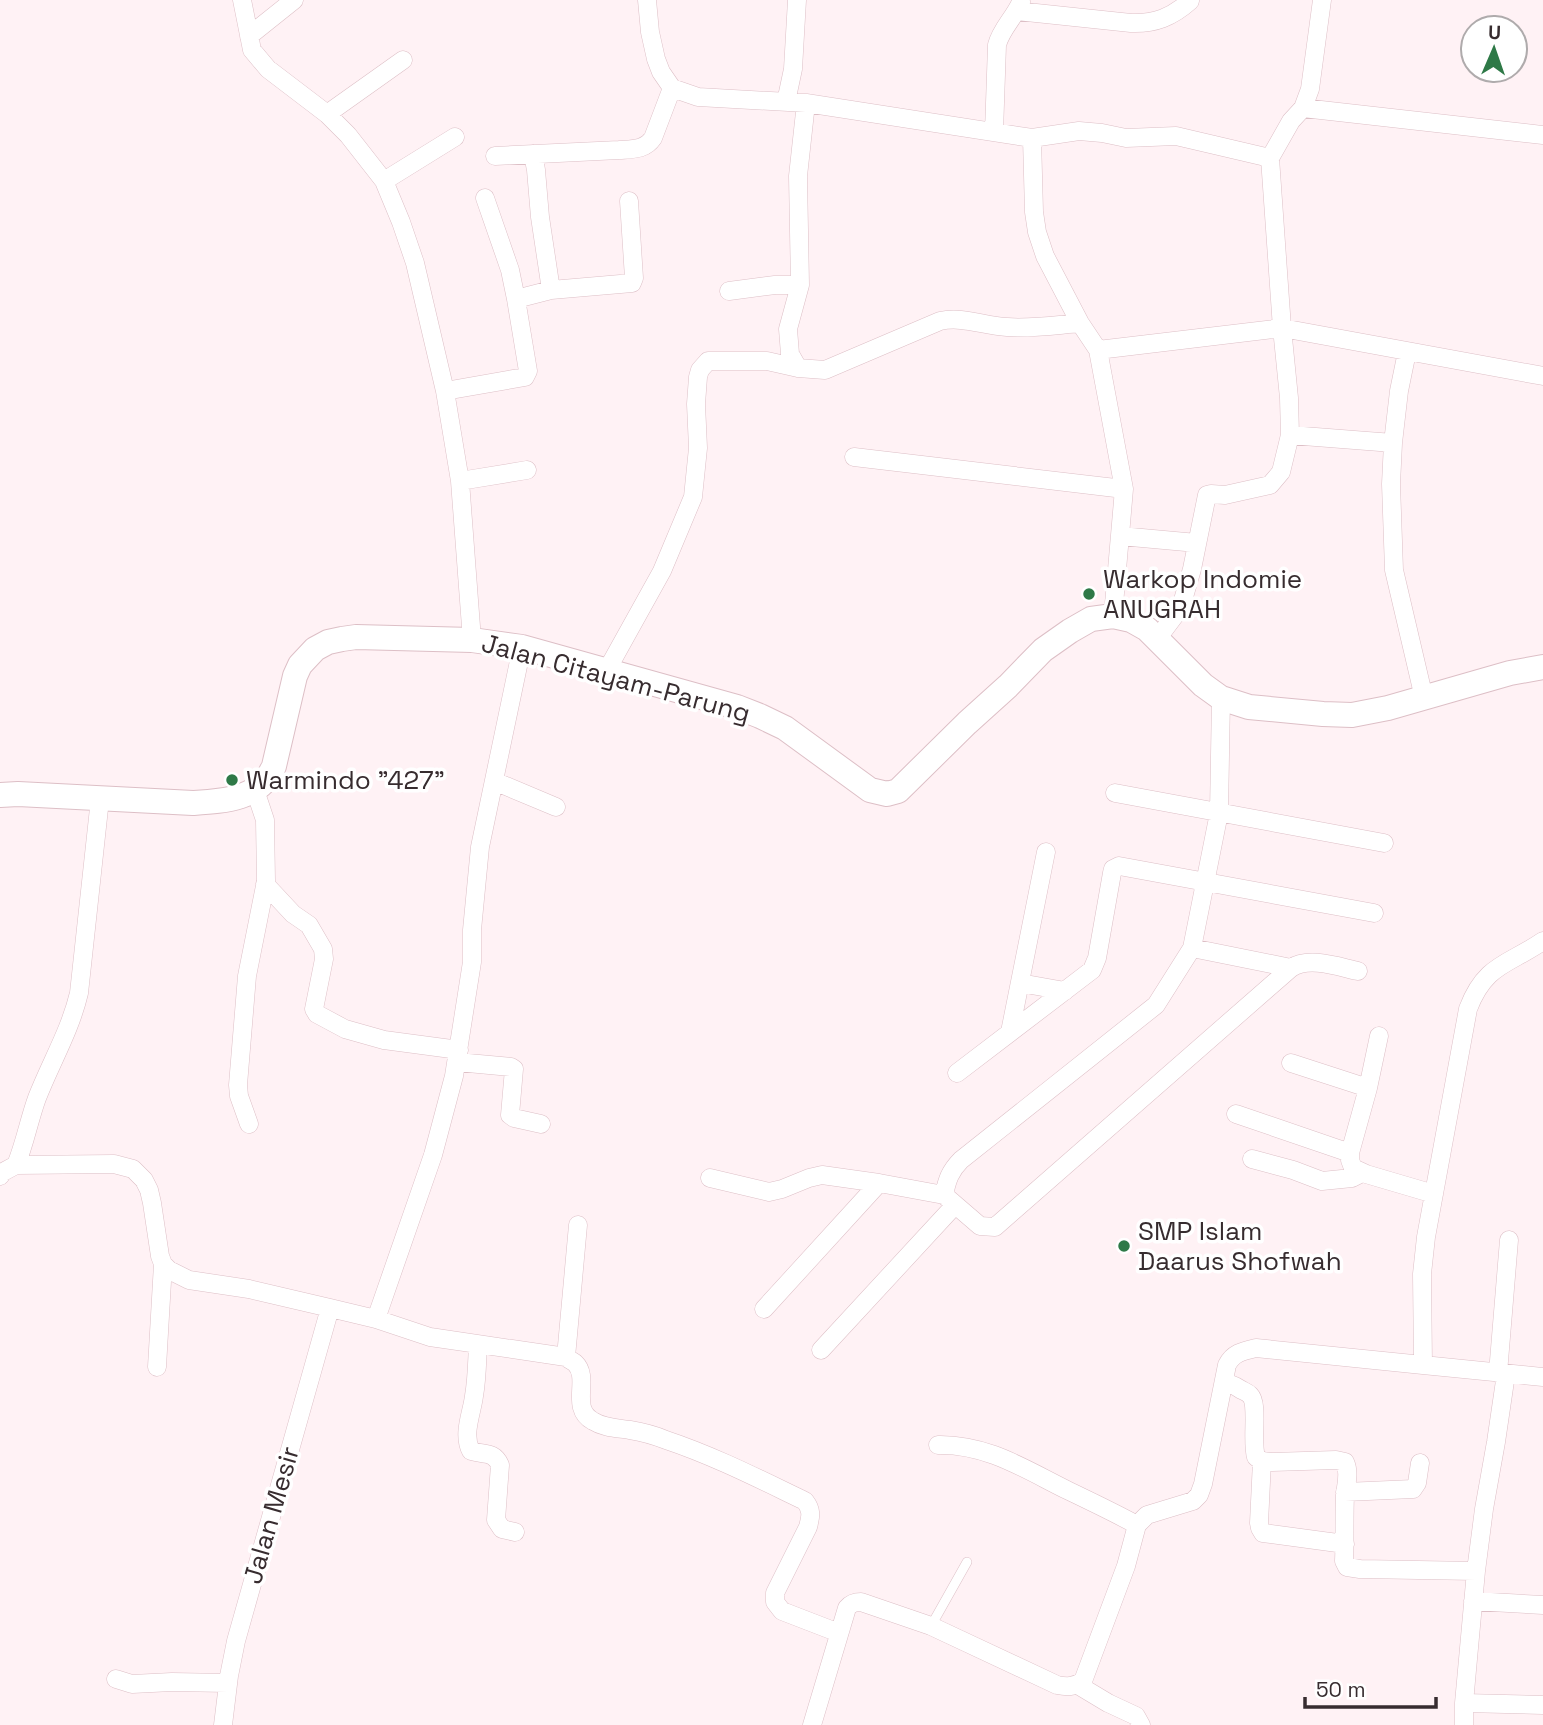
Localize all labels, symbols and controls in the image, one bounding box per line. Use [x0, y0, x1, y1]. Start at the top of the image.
north arrow [1459, 14, 1529, 84]
text: U [1488, 20, 1501, 45]
place label: Warkop Indomie ANUGRAH [1103, 562, 1302, 626]
marker: Warkop Indomie ANUGRAH [1081, 586, 1097, 602]
street label: Jalan Citayam-Parung [478, 626, 754, 730]
place label: Warmindo "427" [246, 763, 445, 797]
marker: Warmindo "427" [224, 772, 240, 788]
place label: SMP Islam Daarus Shofwah [1138, 1214, 1342, 1278]
marker: SMP Islam Daarus Shofwah [1116, 1238, 1132, 1254]
street label: Jalan Mesir [235, 1442, 307, 1588]
scale bar [1305, 1666, 1436, 1710]
text: 50 m [1316, 1676, 1366, 1703]

